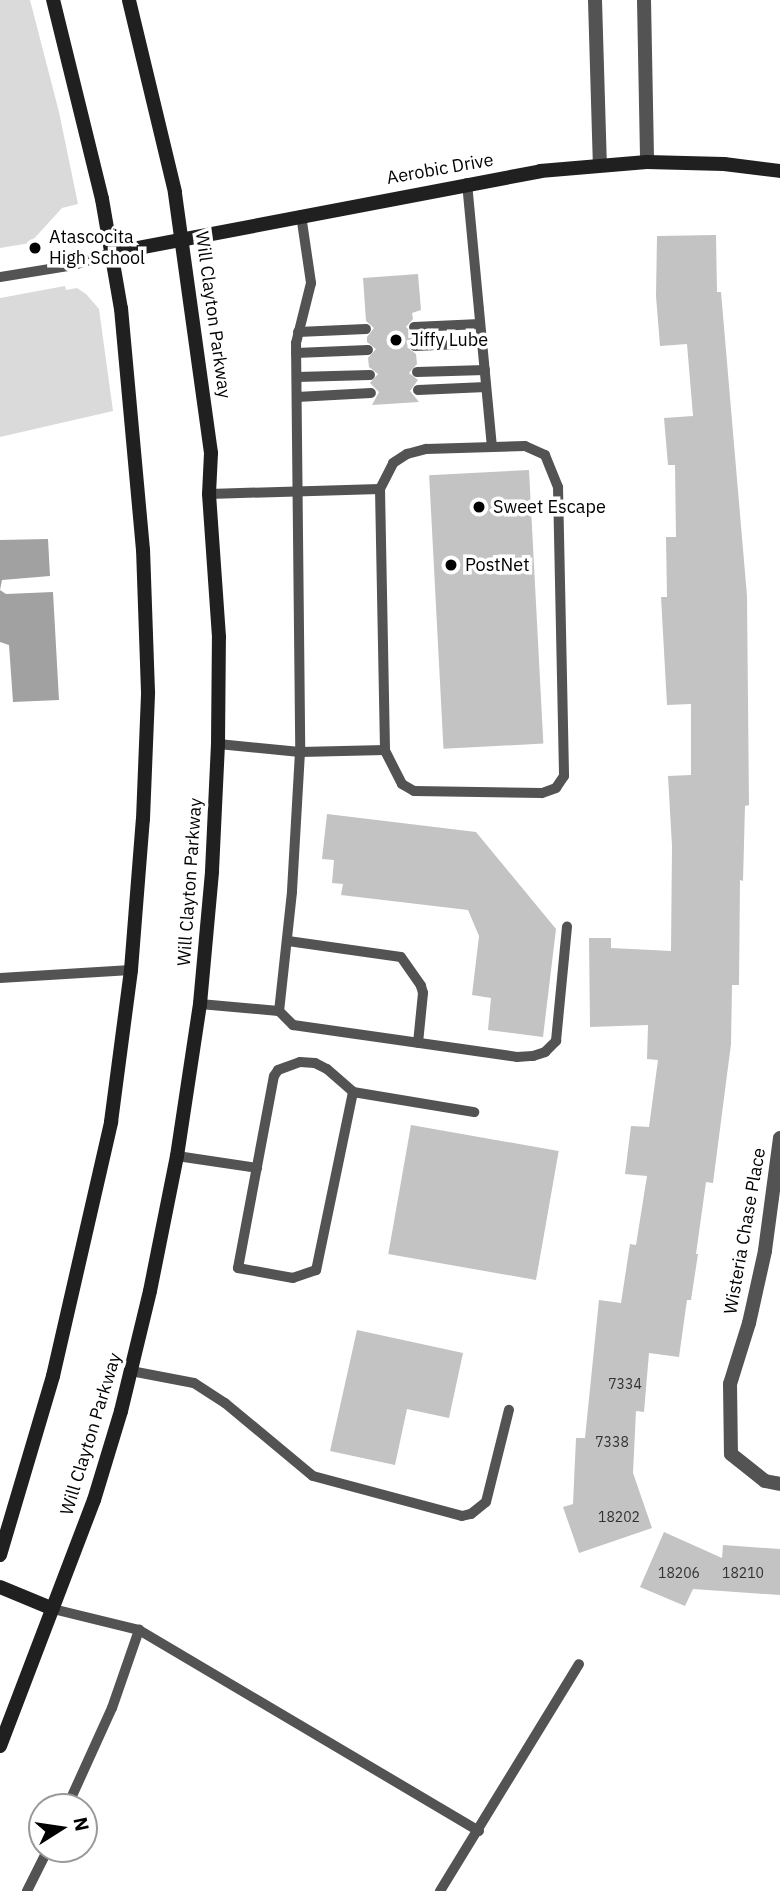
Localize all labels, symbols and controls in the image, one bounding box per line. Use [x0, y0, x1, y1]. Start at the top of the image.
street label: Aerobic Drive [385, 149, 495, 189]
place label: Atascocita High School [49, 227, 145, 270]
street label: Will Clayton Parkway [191, 230, 235, 400]
marker: Atascocita High School [27, 240, 43, 256]
place label: Jiffy Lube [410, 329, 488, 351]
marker: Jiffy Lube [388, 332, 404, 348]
place label: Sweet Escape [493, 496, 606, 518]
marker: Sweet Escape [471, 499, 487, 515]
place label: PostNet [465, 554, 530, 576]
marker: PostNet [443, 557, 459, 573]
street label: Will Clayton Parkway [173, 797, 207, 967]
street label: Wisteria Chase Place [720, 1146, 770, 1316]
street label: Will Clayton Parkway [56, 1350, 126, 1518]
house number: 7334 [608, 1376, 642, 1392]
house number: 7338 [595, 1434, 629, 1450]
house number: 18202 [598, 1509, 640, 1525]
house number: 18206 [658, 1565, 700, 1581]
house number: 18210 [722, 1565, 764, 1581]
north arrow [28, 1793, 98, 1863]
text: N [68, 1815, 95, 1833]

